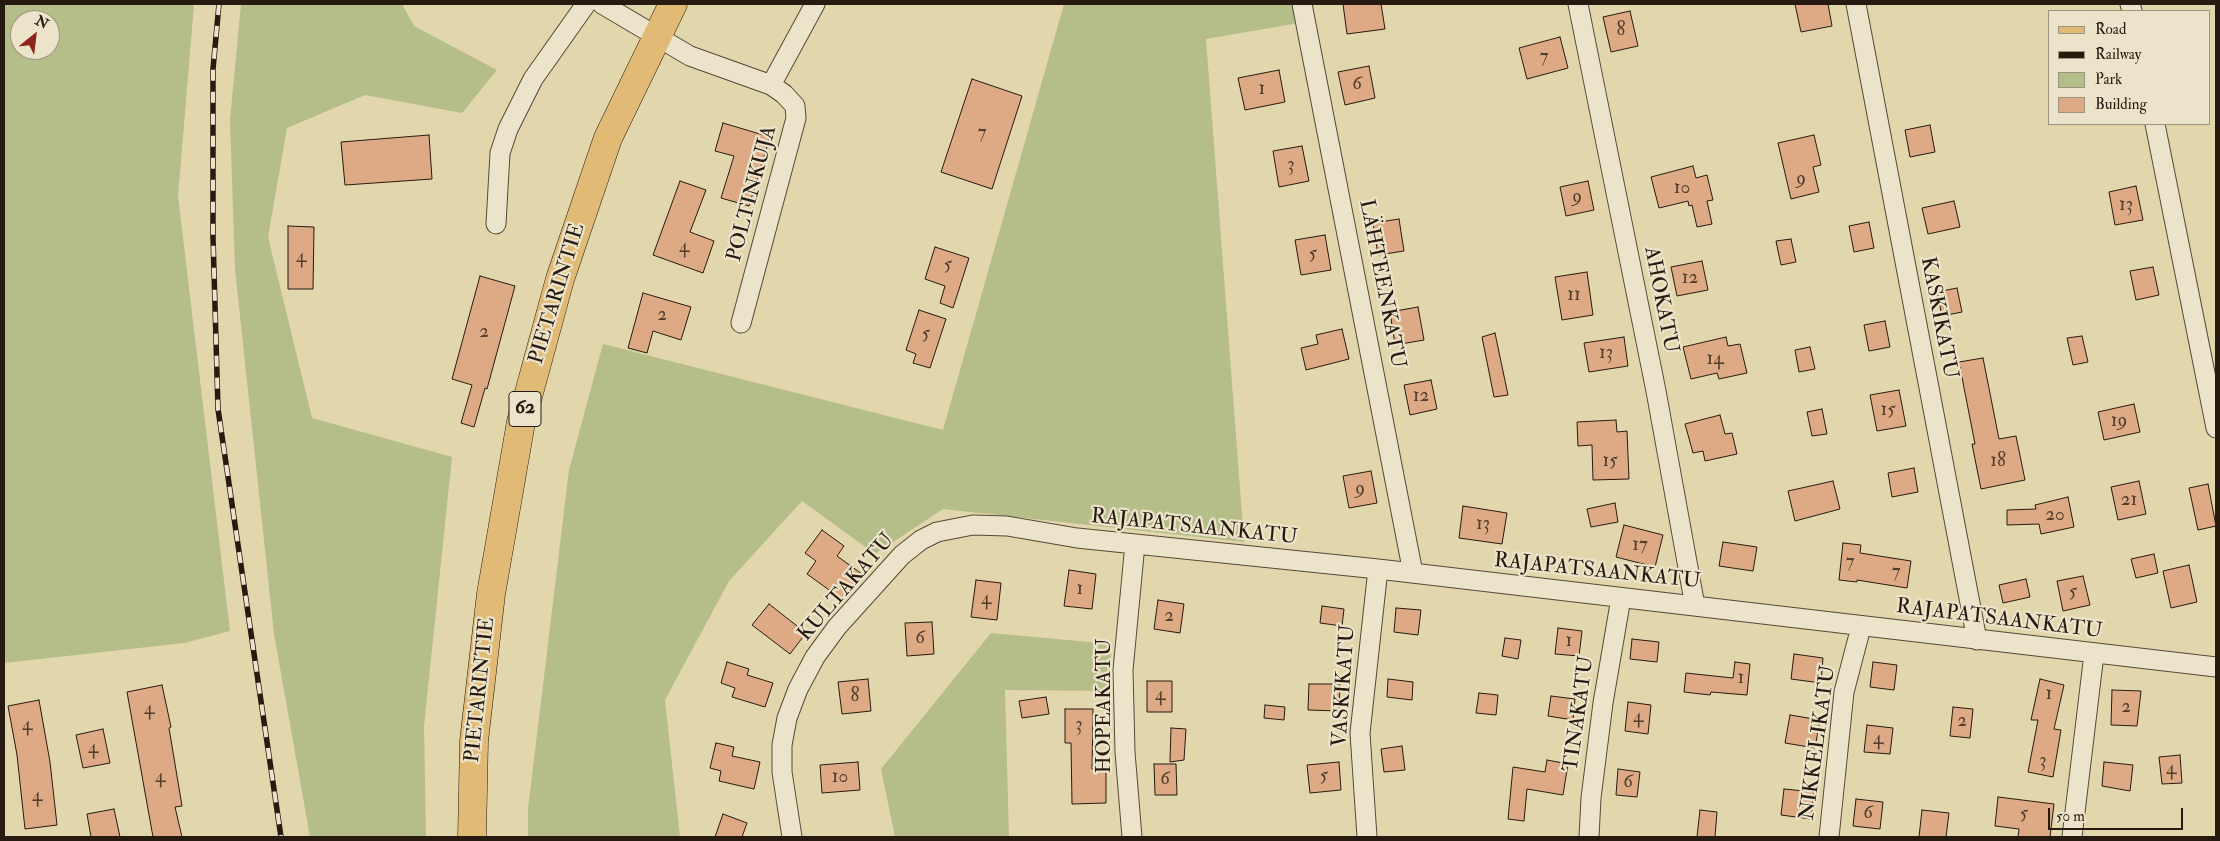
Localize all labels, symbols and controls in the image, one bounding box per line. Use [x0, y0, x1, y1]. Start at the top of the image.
north arrow [10, 10, 60, 60]
legend [2048, 10, 2210, 125]
text: N [32, 12, 52, 33]
house number: 8 [1617, 20, 1625, 42]
text: Road [2095, 20, 2126, 39]
text: Railway [2095, 45, 2141, 64]
house number: 7 [1540, 47, 1548, 69]
text: Park [2095, 70, 2122, 89]
house number: 6 [1352, 74, 1362, 96]
house number: 1 [1259, 79, 1265, 101]
text: Building [2095, 95, 2147, 114]
street label: POLTINKUJA [723, 123, 783, 265]
house number: 7 [978, 123, 986, 145]
house number: 3 [1287, 155, 1295, 177]
house number: 9 [1796, 169, 1806, 191]
house number: 10 [1674, 178, 1690, 200]
house number: 9 [1572, 187, 1582, 209]
house number: 13 [2119, 195, 2133, 217]
street label: LÄHTEENKATU [1352, 197, 1410, 371]
street label: PIETARINTIE [525, 221, 591, 367]
house number: 4 [679, 237, 689, 259]
house number: 5 [1309, 244, 1317, 266]
street label: AHOKATU [1637, 245, 1683, 355]
house number: 4 [296, 247, 306, 269]
house number: 5 [944, 255, 952, 277]
street label: KASKIKATU [1914, 255, 1962, 381]
house number: 12 [1682, 268, 1698, 290]
house number: 11 [1567, 285, 1581, 307]
house number: 2 [657, 305, 667, 327]
house number: 2 [479, 322, 489, 344]
house number: 5 [922, 324, 930, 346]
house number: 13 [1599, 343, 1613, 365]
house number: 14 [1706, 349, 1724, 371]
house number: 12 [1413, 386, 1429, 408]
road number: 62 [509, 392, 541, 426]
house number: 15 [1880, 400, 1896, 422]
house number: 19 [2111, 411, 2127, 433]
house number: 15 [1602, 451, 1618, 473]
house number: 18 [1990, 451, 2006, 473]
house number: 9 [1355, 479, 1365, 501]
house number: 21 [2121, 490, 2137, 512]
street label: RAJAPATSAANKATU [1090, 505, 1298, 551]
house number: 20 [2045, 505, 2065, 527]
house number: 13 [1476, 514, 1490, 536]
street label: KULTAKATU [793, 529, 901, 647]
house number: 17 [1632, 535, 1648, 557]
street label: RAJAPATSAANKATU [1493, 549, 1701, 595]
house number: 7 [1846, 552, 1854, 574]
house number: 7 [1892, 562, 1900, 584]
house number: 1 [1077, 579, 1083, 601]
house number: 5 [2069, 582, 2077, 604]
house number: 4 [981, 589, 991, 611]
street label: RAJAPATSAANKATU [1895, 595, 2103, 645]
house number: 2 [1164, 606, 1174, 628]
street label: PIETARINTIE [461, 616, 501, 764]
street label: VASKIKATU [1328, 624, 1362, 748]
house number: 6 [915, 628, 925, 650]
house number: 1 [1566, 631, 1572, 653]
street label: HOPEAKATU [1092, 638, 1118, 774]
street label: TINAKATU [1559, 655, 1601, 773]
street label: NIKKELIKATU [1796, 664, 1842, 822]
house number: 1 [1738, 668, 1744, 690]
house number: 1 [2046, 684, 2052, 706]
house number: 4 [1155, 685, 1165, 707]
house number: 8 [851, 686, 859, 708]
house number: 2 [2121, 697, 2131, 719]
house number: 4 [144, 699, 154, 721]
house number: 4 [1633, 707, 1643, 729]
house number: 2 [1957, 711, 1967, 733]
house number: 4 [22, 715, 32, 737]
house number: 3 [1075, 715, 1083, 737]
house number: 4 [1873, 729, 1883, 751]
house number: 4 [88, 738, 98, 760]
house number: 3 [2039, 751, 2047, 773]
house number: 4 [2166, 759, 2176, 781]
house number: 5 [1320, 766, 1328, 788]
house number: 4 [155, 767, 165, 789]
house number: 10 [832, 767, 848, 789]
house number: 6 [1160, 769, 1170, 791]
house number: 6 [1623, 772, 1633, 794]
house number: 4 [32, 786, 42, 808]
scale bar [2050, 798, 2185, 830]
house number: 6 [1863, 803, 1873, 825]
house number: 5 [2020, 804, 2028, 826]
text: 50 m [2056, 807, 2085, 826]

